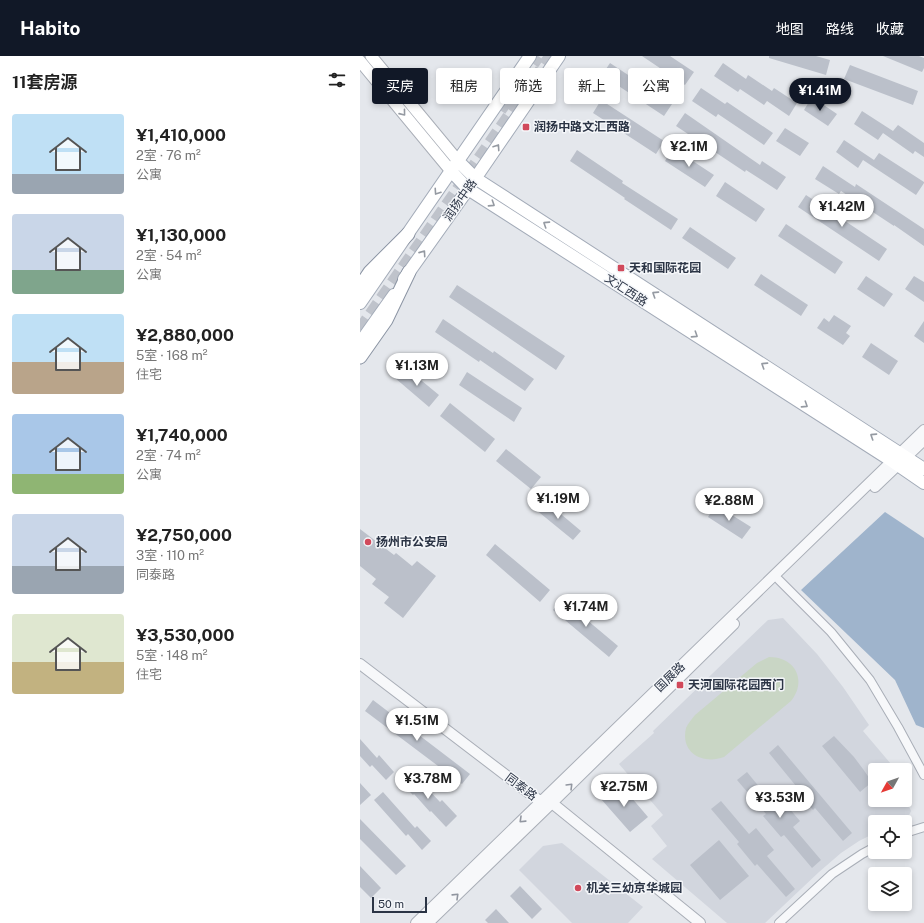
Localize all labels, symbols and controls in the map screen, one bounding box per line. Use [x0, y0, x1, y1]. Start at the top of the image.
text: Habito [20, 17, 81, 39]
text: 地图 [776, 21, 804, 37]
text: 路线 [826, 21, 854, 37]
text: 收藏 [876, 21, 904, 37]
chip: 买房 [372, 68, 428, 104]
chip: 租房 [436, 68, 492, 104]
chip: 筛选 [500, 68, 556, 104]
chip: 新上 [564, 68, 620, 104]
chip: 公寓 [628, 68, 684, 104]
icon: filters [326, 69, 348, 91]
text: 11套房源 [12, 72, 78, 92]
pin: ¥1.41M [787, 78, 853, 112]
text: ¥1.41M [798, 83, 842, 98]
one-way arrow [398, 108, 405, 115]
place label: 润扬中路文汇西路 [534, 120, 630, 134]
marker: 润扬中路文汇西路 [521, 122, 531, 132]
text: ¥1,410,000 [136, 125, 226, 145]
icon: home [44, 130, 92, 178]
pin: ¥2.1M [661, 134, 717, 168]
text: ¥2.1M [670, 139, 708, 154]
one-way arrow [492, 144, 499, 151]
text: 2室 · 76 m² [136, 148, 201, 163]
text: 公寓 [136, 167, 162, 182]
street label: 润扬中路 [440, 176, 480, 224]
one-way arrow [434, 188, 442, 195]
pin: ¥1.42M [809, 194, 875, 228]
one-way arrow [488, 199, 495, 207]
text: ¥1.42M [819, 199, 865, 214]
one-way arrow [543, 221, 550, 229]
text: ¥1,130,000 [136, 225, 226, 245]
icon: home [44, 230, 92, 278]
text: 2室 · 54 m² [136, 248, 202, 263]
one-way arrow [418, 251, 425, 258]
place label: 天和国际花园 [629, 261, 701, 275]
marker: 天和国际花园 [616, 263, 626, 273]
text: 公寓 [136, 267, 162, 282]
street label: 文汇西路 [602, 271, 650, 309]
one-way arrow [652, 292, 659, 299]
text: ¥2,880,000 [136, 325, 234, 345]
icon: home [44, 330, 92, 378]
one-way arrow [691, 330, 698, 338]
text: 5室 · 168 m² [136, 348, 207, 363]
pin: ¥1.13M [384, 353, 450, 387]
text: ¥1.13M [395, 358, 439, 373]
one-way arrow [761, 362, 768, 370]
text: 住宅 [136, 367, 162, 382]
one-way arrow [801, 401, 808, 408]
text: ¥1,740,000 [136, 425, 228, 445]
icon: home [44, 430, 92, 478]
one-way arrow [870, 433, 877, 440]
text: 2室 · 74 m² [136, 448, 201, 463]
text: 公寓 [136, 467, 162, 482]
pin: ¥1.19M [525, 486, 591, 520]
pin: ¥2.88M [696, 488, 762, 522]
text: ¥1.19M [536, 491, 580, 506]
text: ¥2.88M [704, 493, 754, 508]
text: ¥2,750,000 [136, 525, 232, 545]
icon: home [44, 530, 92, 578]
place label: 扬州市公安局 [376, 535, 448, 549]
marker: 扬州市公安局 [363, 537, 373, 547]
text: 3室 · 110 m² [136, 548, 204, 563]
text: 同泰路 [136, 567, 175, 582]
pin: ¥1.74M [553, 594, 619, 628]
text: ¥1.74M [563, 599, 609, 614]
text: ¥3,530,000 [136, 625, 234, 645]
icon: home [44, 630, 92, 678]
text: 5室 · 148 m² [136, 648, 208, 663]
street label: 国展路 [652, 659, 688, 695]
text: 住宅 [136, 667, 162, 682]
place label: 天河国际花园西门 [688, 678, 784, 692]
marker: 天河国际花园西门 [675, 680, 685, 690]
pin: ¥1.51M [384, 708, 450, 742]
text: ¥1.51M [395, 713, 439, 728]
north arrow [868, 763, 912, 807]
map controls [868, 763, 912, 911]
pin: ¥3.78M [395, 766, 461, 800]
text: ¥3.78M [404, 771, 452, 786]
street label: 同泰路 [502, 771, 540, 803]
pin: ¥2.75M [591, 774, 657, 808]
text: ¥2.75M [600, 779, 648, 794]
one-way arrow [565, 783, 573, 791]
pin: ¥3.53M [747, 785, 813, 819]
text: ¥3.53M [755, 790, 805, 805]
one-way arrow [519, 815, 527, 823]
button: locate [868, 815, 912, 859]
button: layers [868, 867, 912, 911]
place label: 机关三幼京华城园 [586, 881, 682, 895]
marker: 机关三幼京华城园 [573, 883, 583, 893]
one-way arrow [451, 893, 459, 901]
scale bar [372, 895, 427, 914]
text: 50 m [378, 898, 404, 910]

